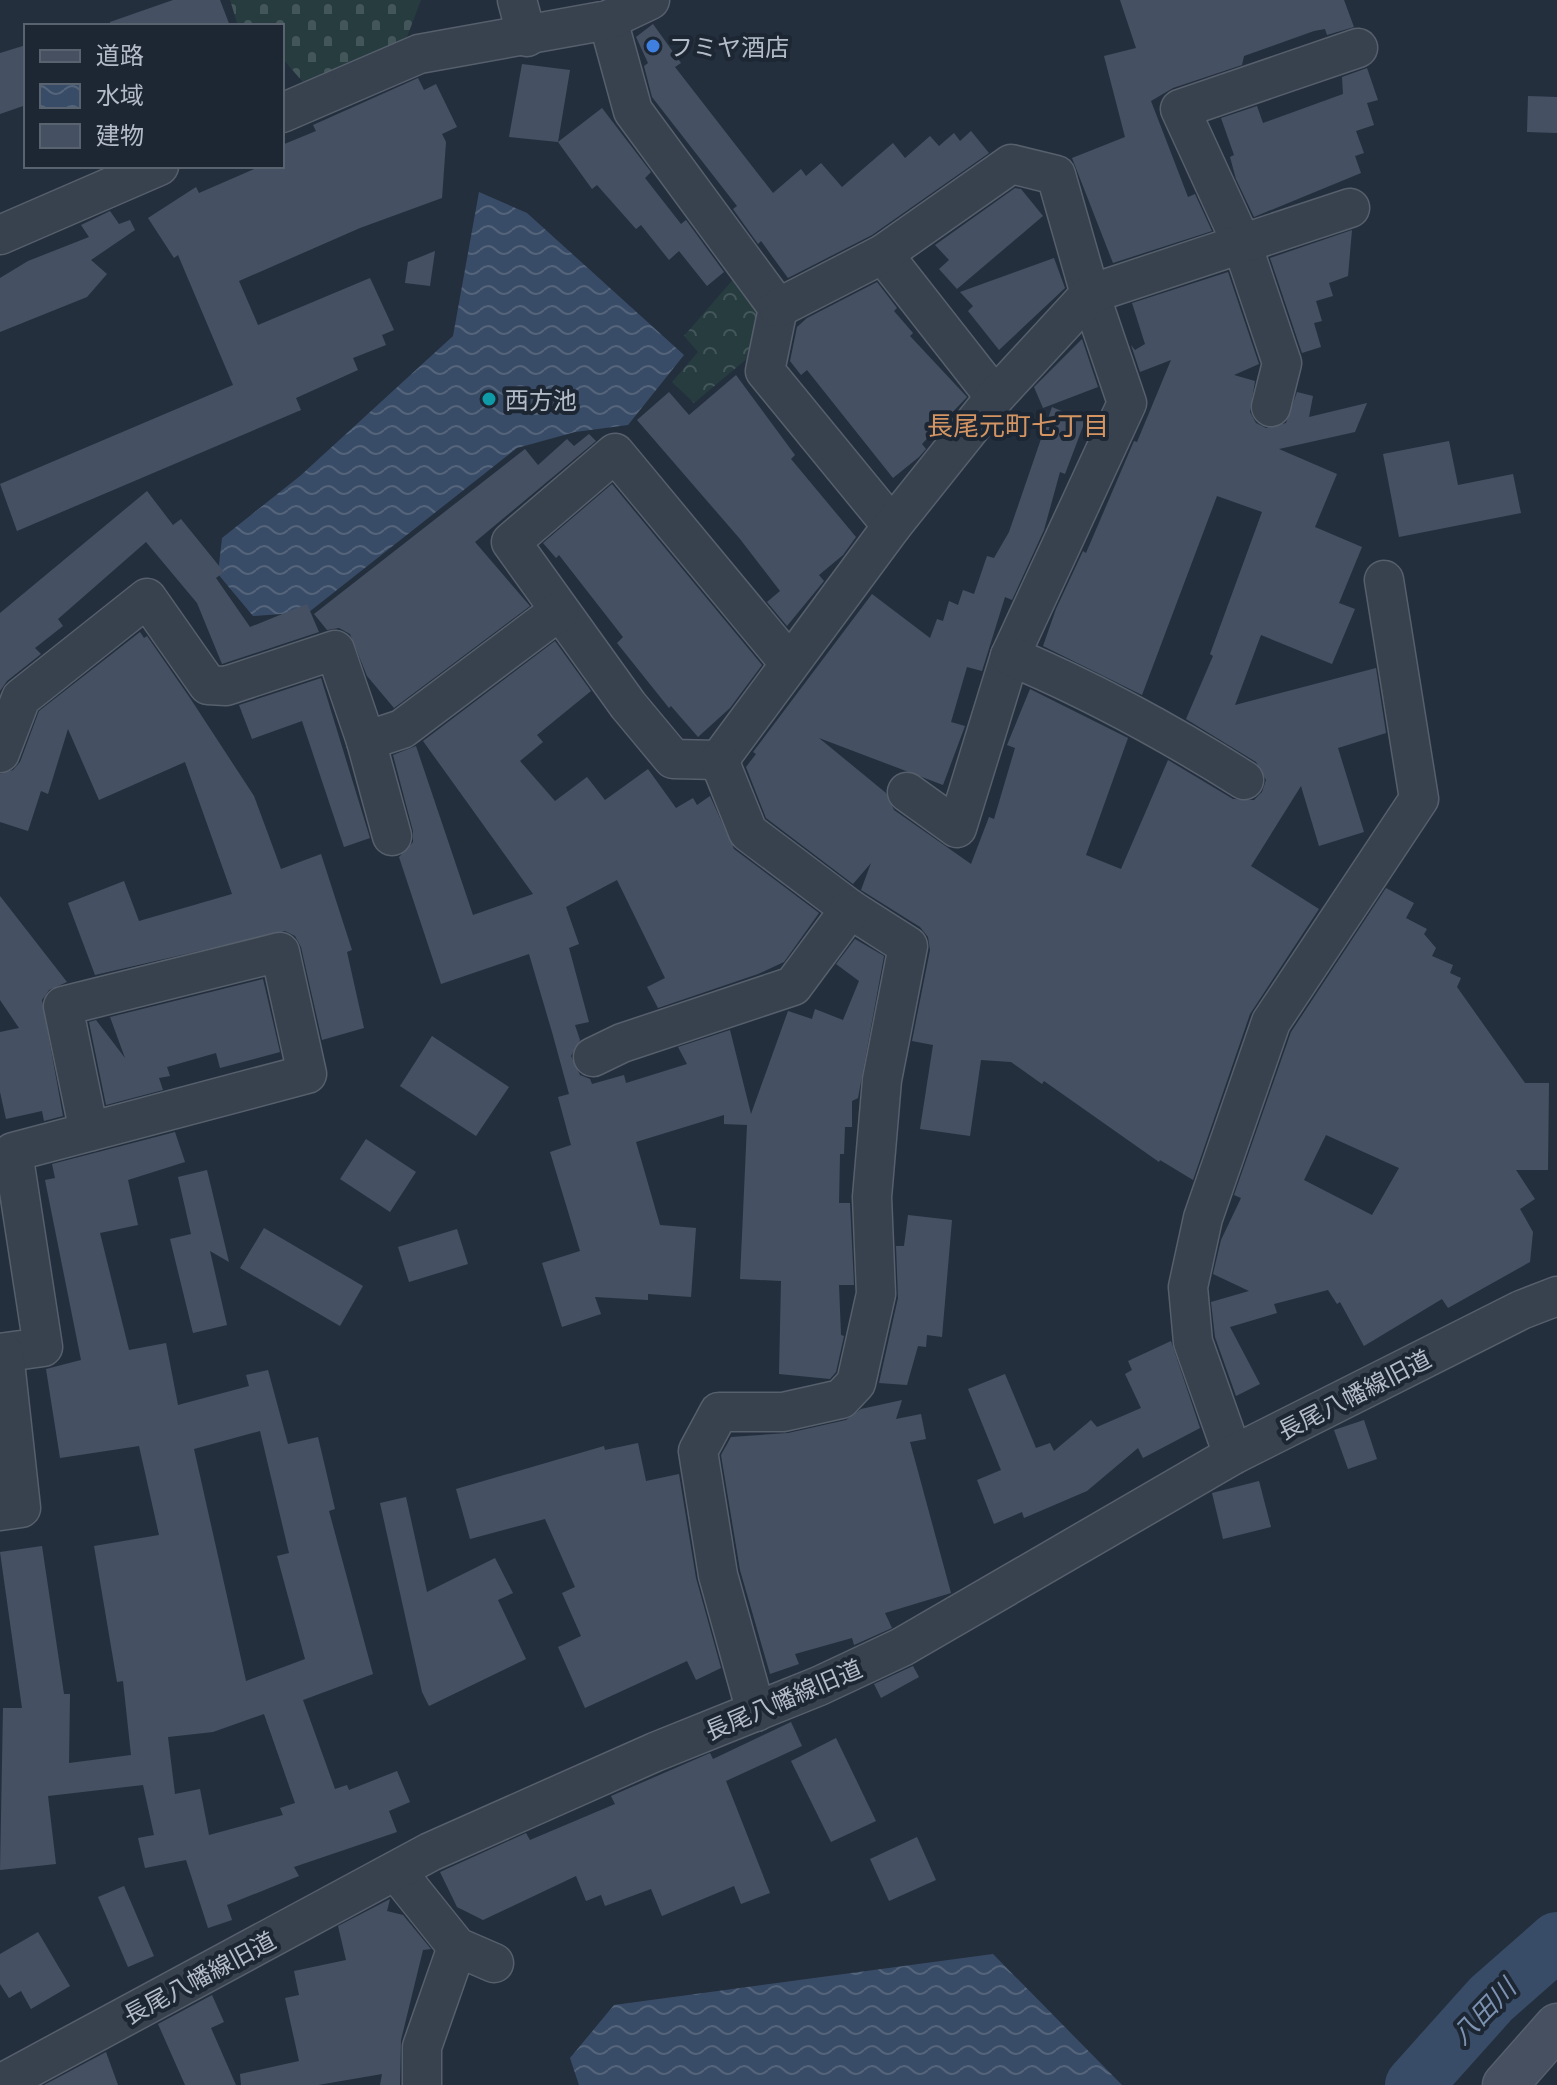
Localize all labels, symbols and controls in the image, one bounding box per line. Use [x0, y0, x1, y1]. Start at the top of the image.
legend [24, 24, 284, 168]
place label: フミヤ酒店 [669, 32, 789, 61]
marker: フミヤ酒店 [644, 37, 662, 55]
text: 道路 [96, 40, 144, 69]
text: 水域 [96, 80, 144, 109]
text: 建物 [96, 120, 144, 149]
place label: 西方池 [505, 385, 577, 414]
marker: 西方池 [480, 390, 498, 408]
district label: 長尾元町七丁目 [927, 409, 1109, 441]
street label: 長尾八幡線旧道 [1273, 1343, 1435, 1445]
street label: 長尾八幡線旧道 [700, 1653, 866, 1745]
street label: 長尾八幡線旧道 [118, 1925, 280, 2029]
water label: 八田川 [1444, 1970, 1524, 2050]

